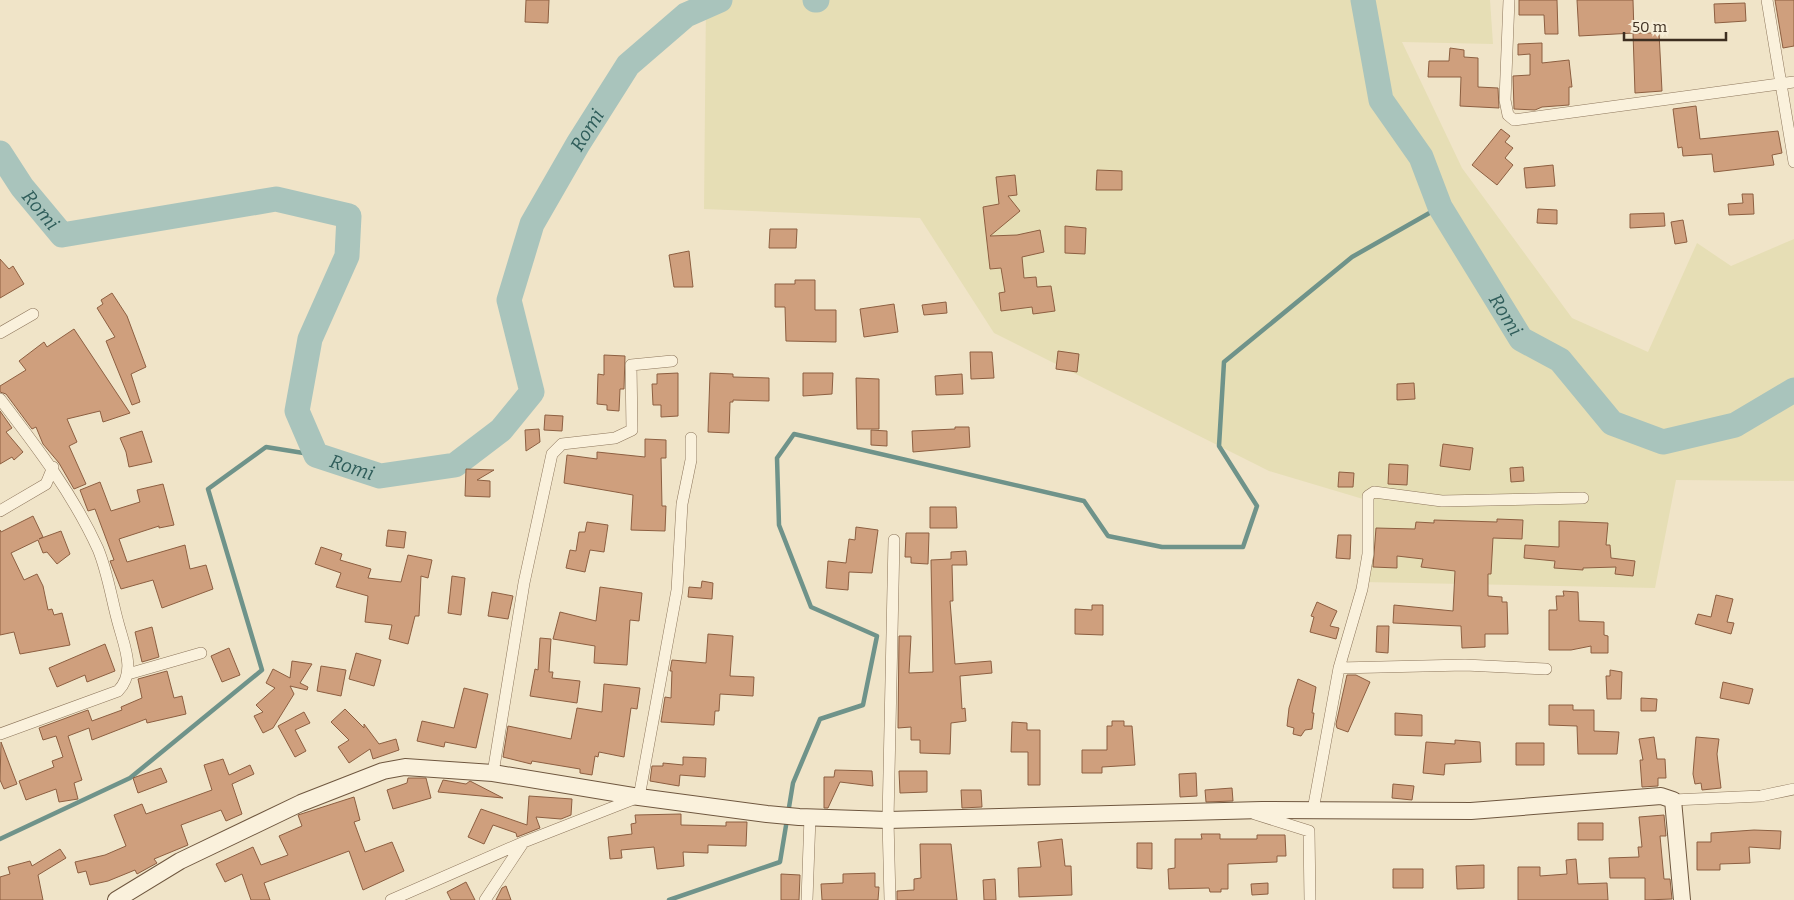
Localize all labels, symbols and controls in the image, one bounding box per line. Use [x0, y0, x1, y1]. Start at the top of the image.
scale bar [1624, 10, 1726, 42]
text: 50 m [1632, 18, 1668, 36]
water label: Romi [565, 105, 609, 155]
water label: Romi [18, 185, 64, 234]
water label: Romi [1484, 289, 1528, 340]
water label: Romi [327, 449, 377, 485]

